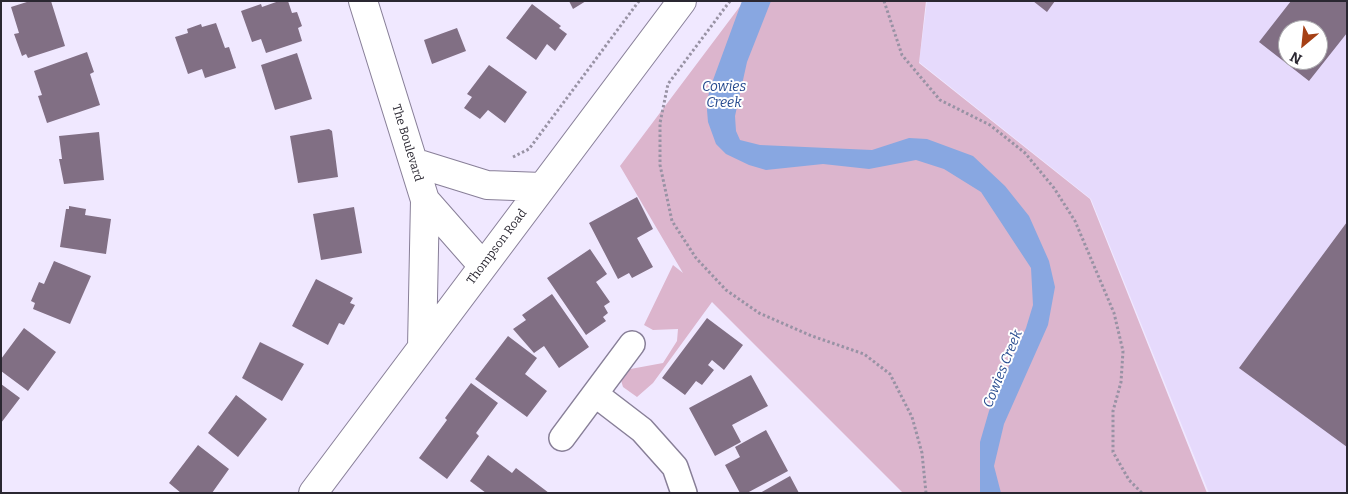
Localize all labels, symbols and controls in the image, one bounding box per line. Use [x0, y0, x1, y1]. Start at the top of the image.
north arrow [1278, 20, 1328, 70]
text: N [1287, 48, 1305, 68]
water label: Cowies Creek [702, 79, 746, 111]
street label: The Boulevard [388, 103, 426, 183]
street label: Thompson Road [464, 206, 530, 288]
water label: Cowies Creek [980, 328, 1026, 410]

